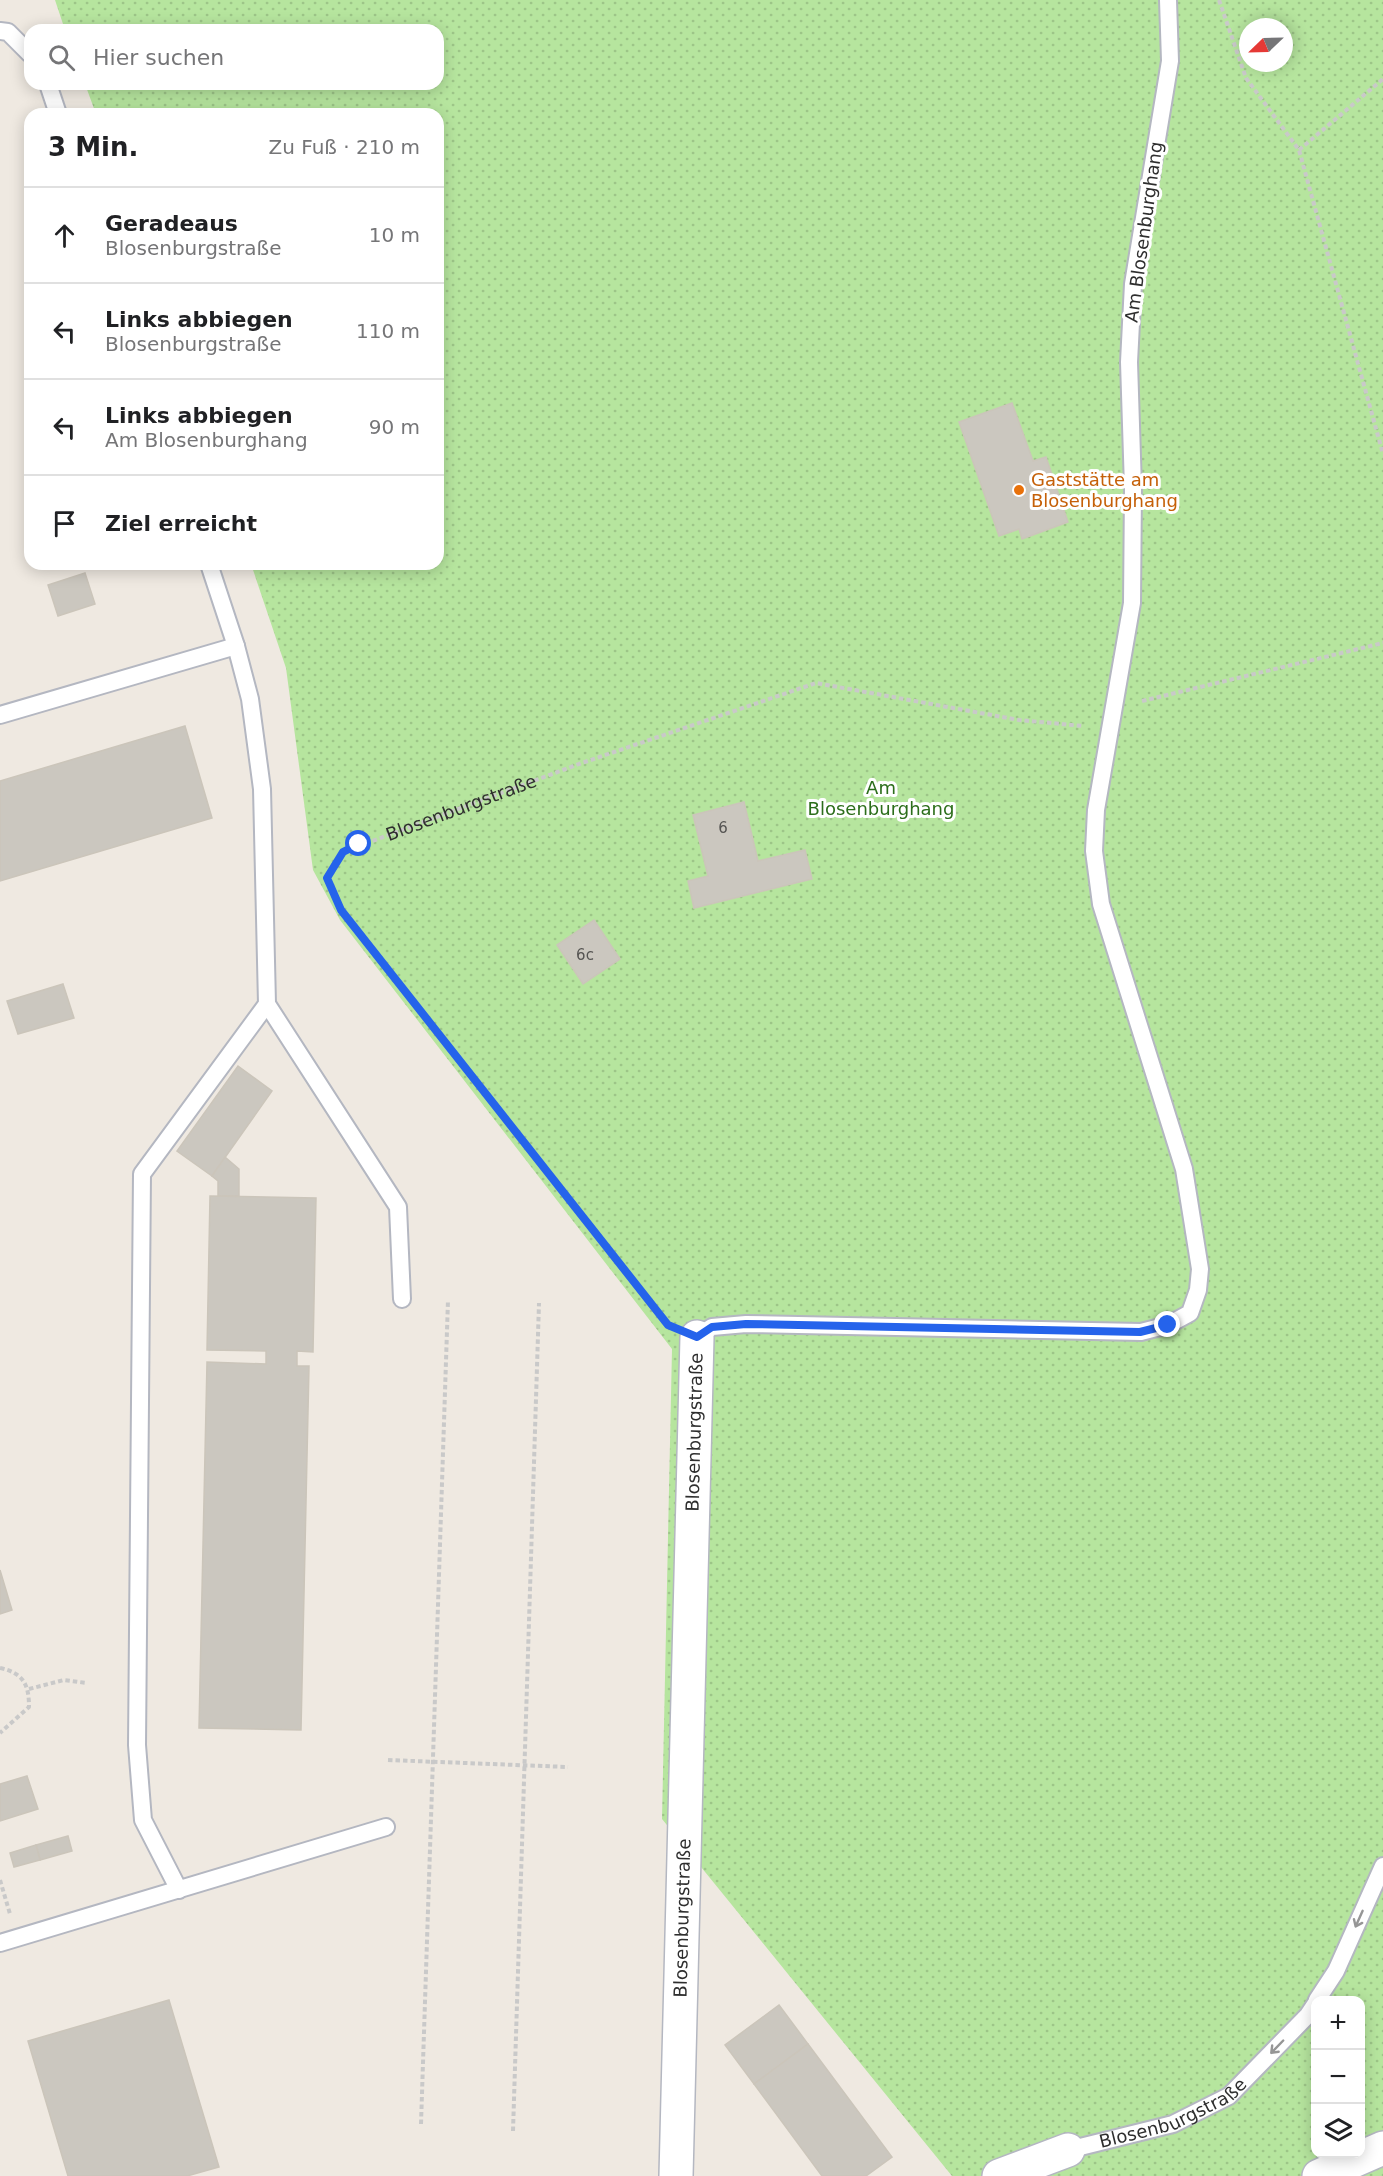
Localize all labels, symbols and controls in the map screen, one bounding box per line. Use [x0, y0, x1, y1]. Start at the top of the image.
north arrow [1239, 18, 1293, 72]
search box [24, 24, 444, 90]
icon: search [45, 41, 78, 74]
text: Hier suchen [93, 45, 224, 70]
text: 3 Min. [48, 132, 138, 162]
text: Zu Fuß · 210 m [268, 135, 420, 159]
street label: Am Blosenburghang [1120, 140, 1167, 324]
text: Geradeaus [105, 211, 238, 236]
icon: ahead [48, 219, 81, 252]
text: 10 m [369, 223, 420, 247]
text: Blosenburgstraße [105, 236, 282, 260]
text: Links abbiegen [105, 307, 293, 332]
icon: left [48, 315, 81, 348]
text: 110 m [356, 319, 420, 343]
text: Blosenburgstraße [105, 332, 282, 356]
text: Links abbiegen [105, 403, 293, 428]
icon: left [48, 411, 81, 444]
text: 90 m [369, 415, 420, 439]
text: Am Blosenburghang [105, 428, 308, 452]
place label: Gaststätte am Blosenburghang [1031, 469, 1178, 511]
marker: Gaststätte am Blosenburghang [1012, 483, 1026, 497]
icon: arrive [48, 507, 81, 540]
text: Ziel erreicht [105, 511, 257, 536]
street label: Blosenburgstraße [383, 770, 539, 845]
park label: Am Blosenburghang [808, 777, 954, 819]
house number: 6 [718, 819, 728, 837]
route start [345, 830, 371, 856]
house number: 6c [576, 946, 594, 964]
route end [1154, 1311, 1180, 1337]
street label: Blosenburgstraße [682, 1352, 707, 1512]
street label: Blosenburgstraße [669, 1838, 694, 1998]
one-way arrow [1353, 1910, 1365, 1928]
map controls [1311, 1996, 1365, 2158]
button: + [1311, 1996, 1365, 2050]
one-way arrow [1270, 2039, 1284, 2054]
button: − [1311, 2050, 1365, 2104]
street label: Blosenburgstraße [1097, 2073, 1251, 2152]
button: layers [1311, 2104, 1365, 2158]

